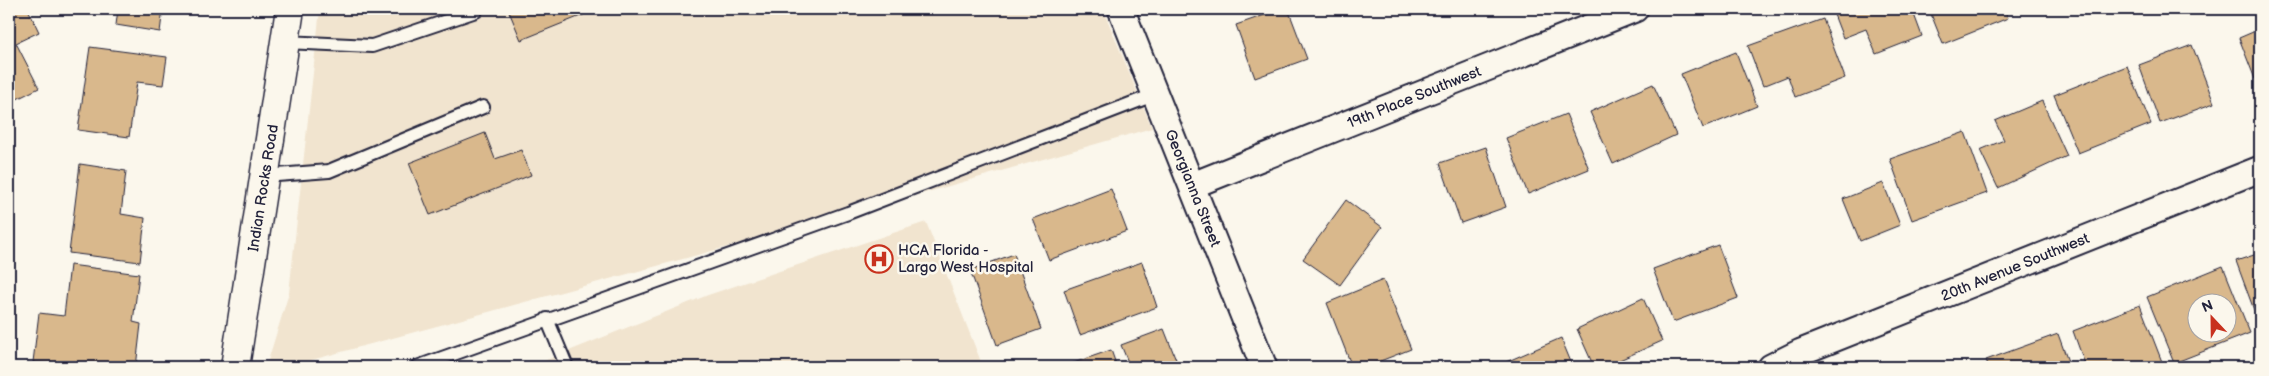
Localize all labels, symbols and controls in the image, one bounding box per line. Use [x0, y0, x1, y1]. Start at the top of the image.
street label: 19th Place Southwest [1344, 62, 1484, 133]
street label: Indian Rocks Road [244, 123, 283, 253]
street label: Georgianna Street [1160, 127, 1225, 250]
street label: 20th Avenue Southwest [1938, 229, 2092, 306]
place label: HCA Florida - Largo West Hospital [898, 241, 1033, 277]
hospital icon: HCA Florida - Largo West Hospital [864, 244, 894, 274]
north arrow [2186, 294, 2236, 344]
text: N [2199, 297, 2215, 316]

